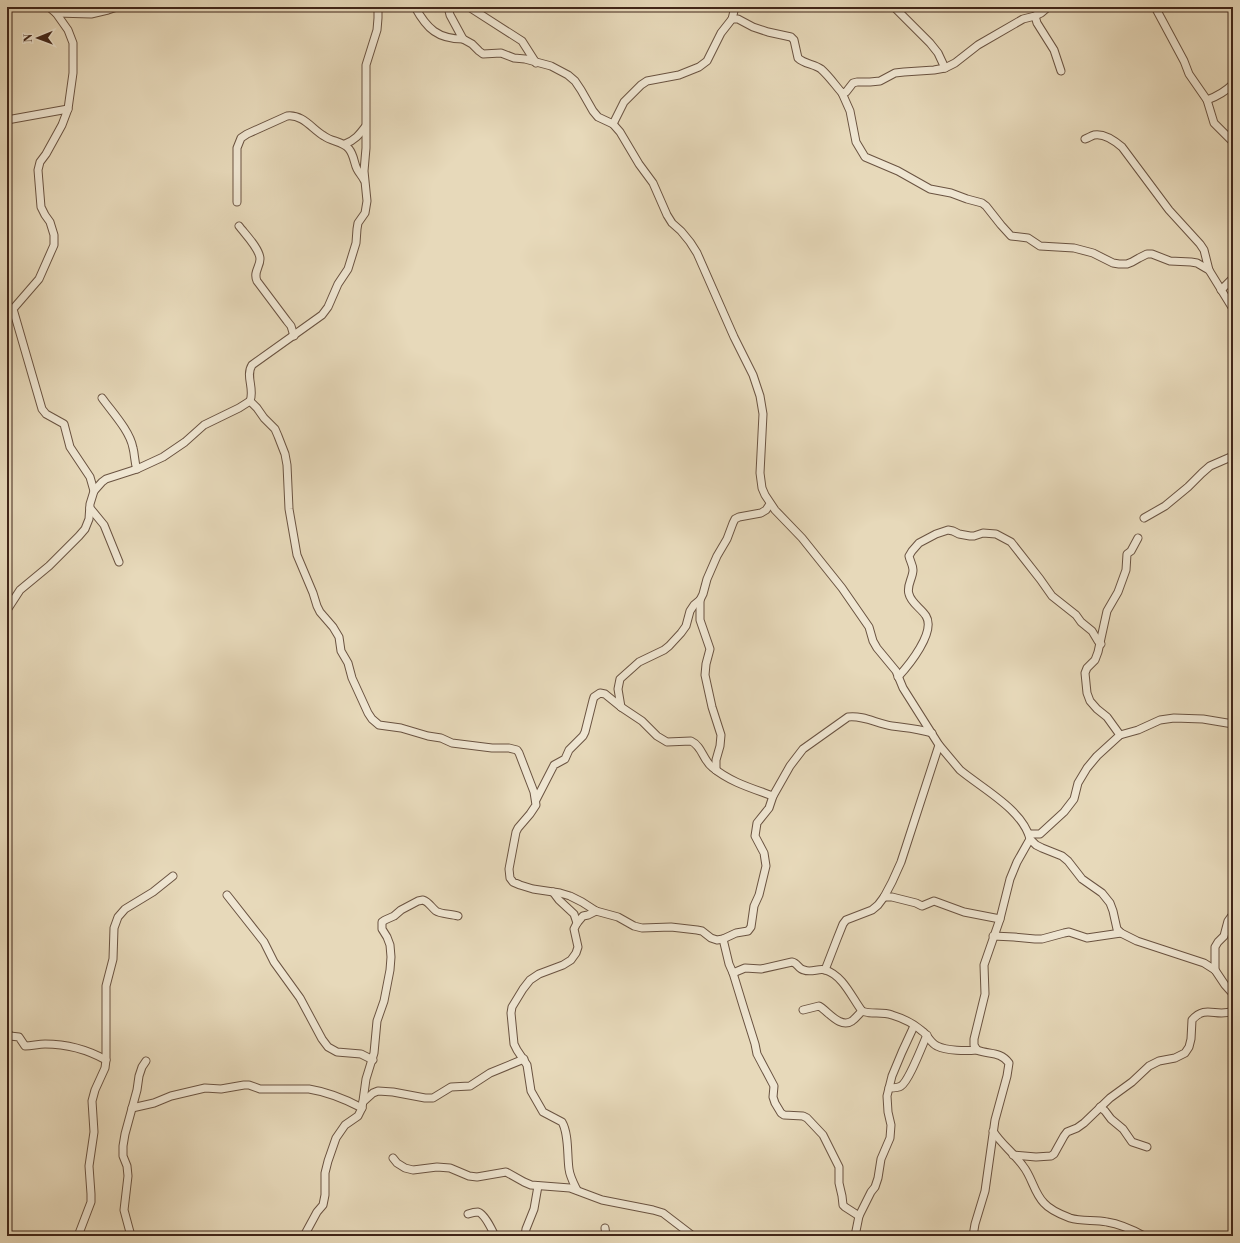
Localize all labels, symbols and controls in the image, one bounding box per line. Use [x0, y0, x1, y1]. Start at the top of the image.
north arrow [18, 18, 58, 58]
text: N [22, 33, 36, 43]

